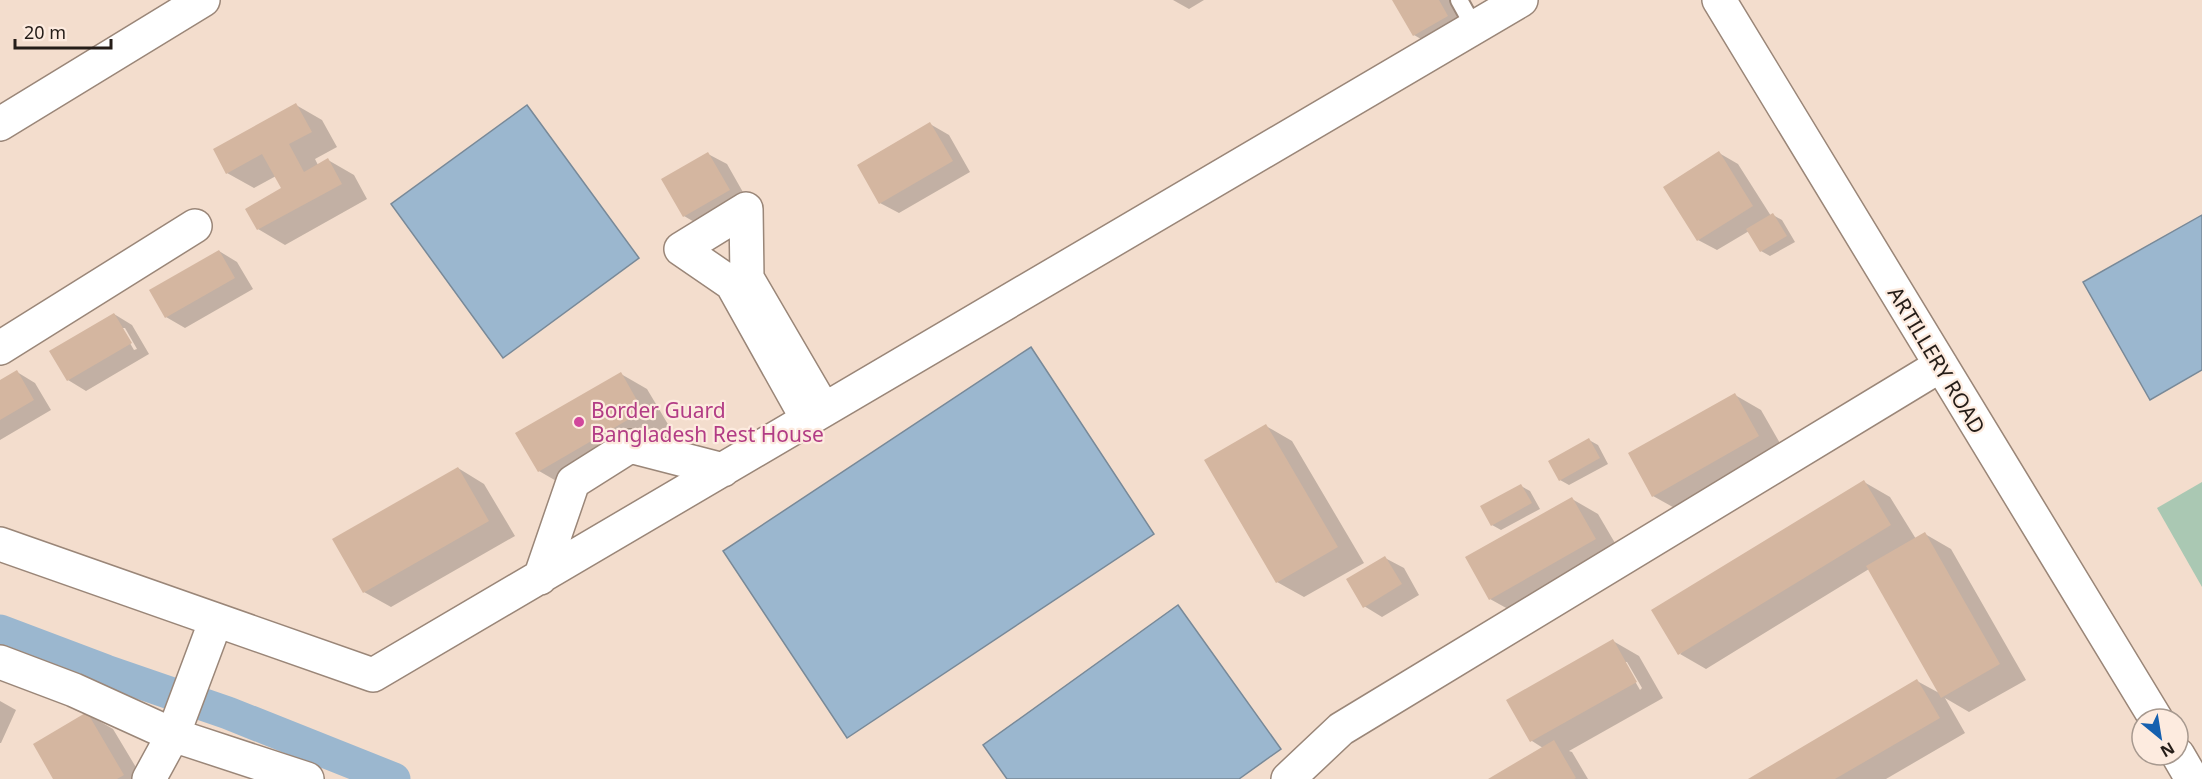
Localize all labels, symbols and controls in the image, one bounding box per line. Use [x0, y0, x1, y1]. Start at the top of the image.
scale bar [15, 12, 111, 50]
text: 20 m [24, 20, 66, 44]
street label: ARTILLERY ROAD [1882, 281, 1992, 439]
place label: Border Guard Bangladesh Rest House [591, 396, 824, 448]
marker: Border Guard Bangladesh Rest House [572, 415, 586, 429]
north arrow [2130, 707, 2190, 767]
text: N [2156, 737, 2179, 763]

